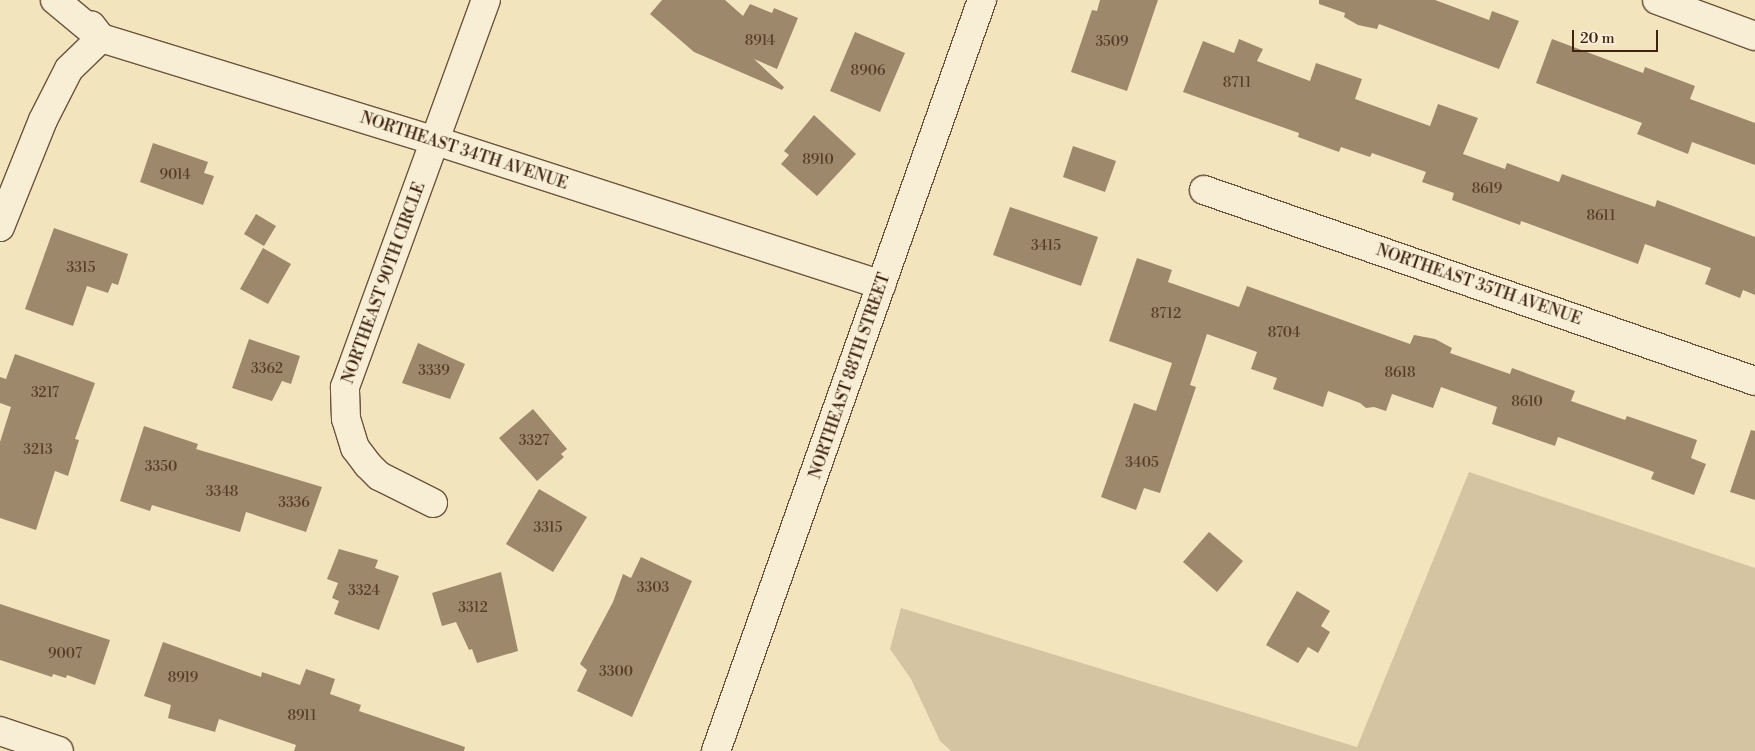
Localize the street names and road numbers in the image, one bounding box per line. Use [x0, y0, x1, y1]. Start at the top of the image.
street label: NORTHEAST 34TH AVENUE [358, 108, 570, 194]
street label: NORTHEAST 90TH CIRCLE [339, 180, 429, 386]
street label: NORTHEAST 35TH AVENUE [1374, 241, 1584, 329]
street label: NORTHEAST 88TH STREET [806, 271, 894, 481]

